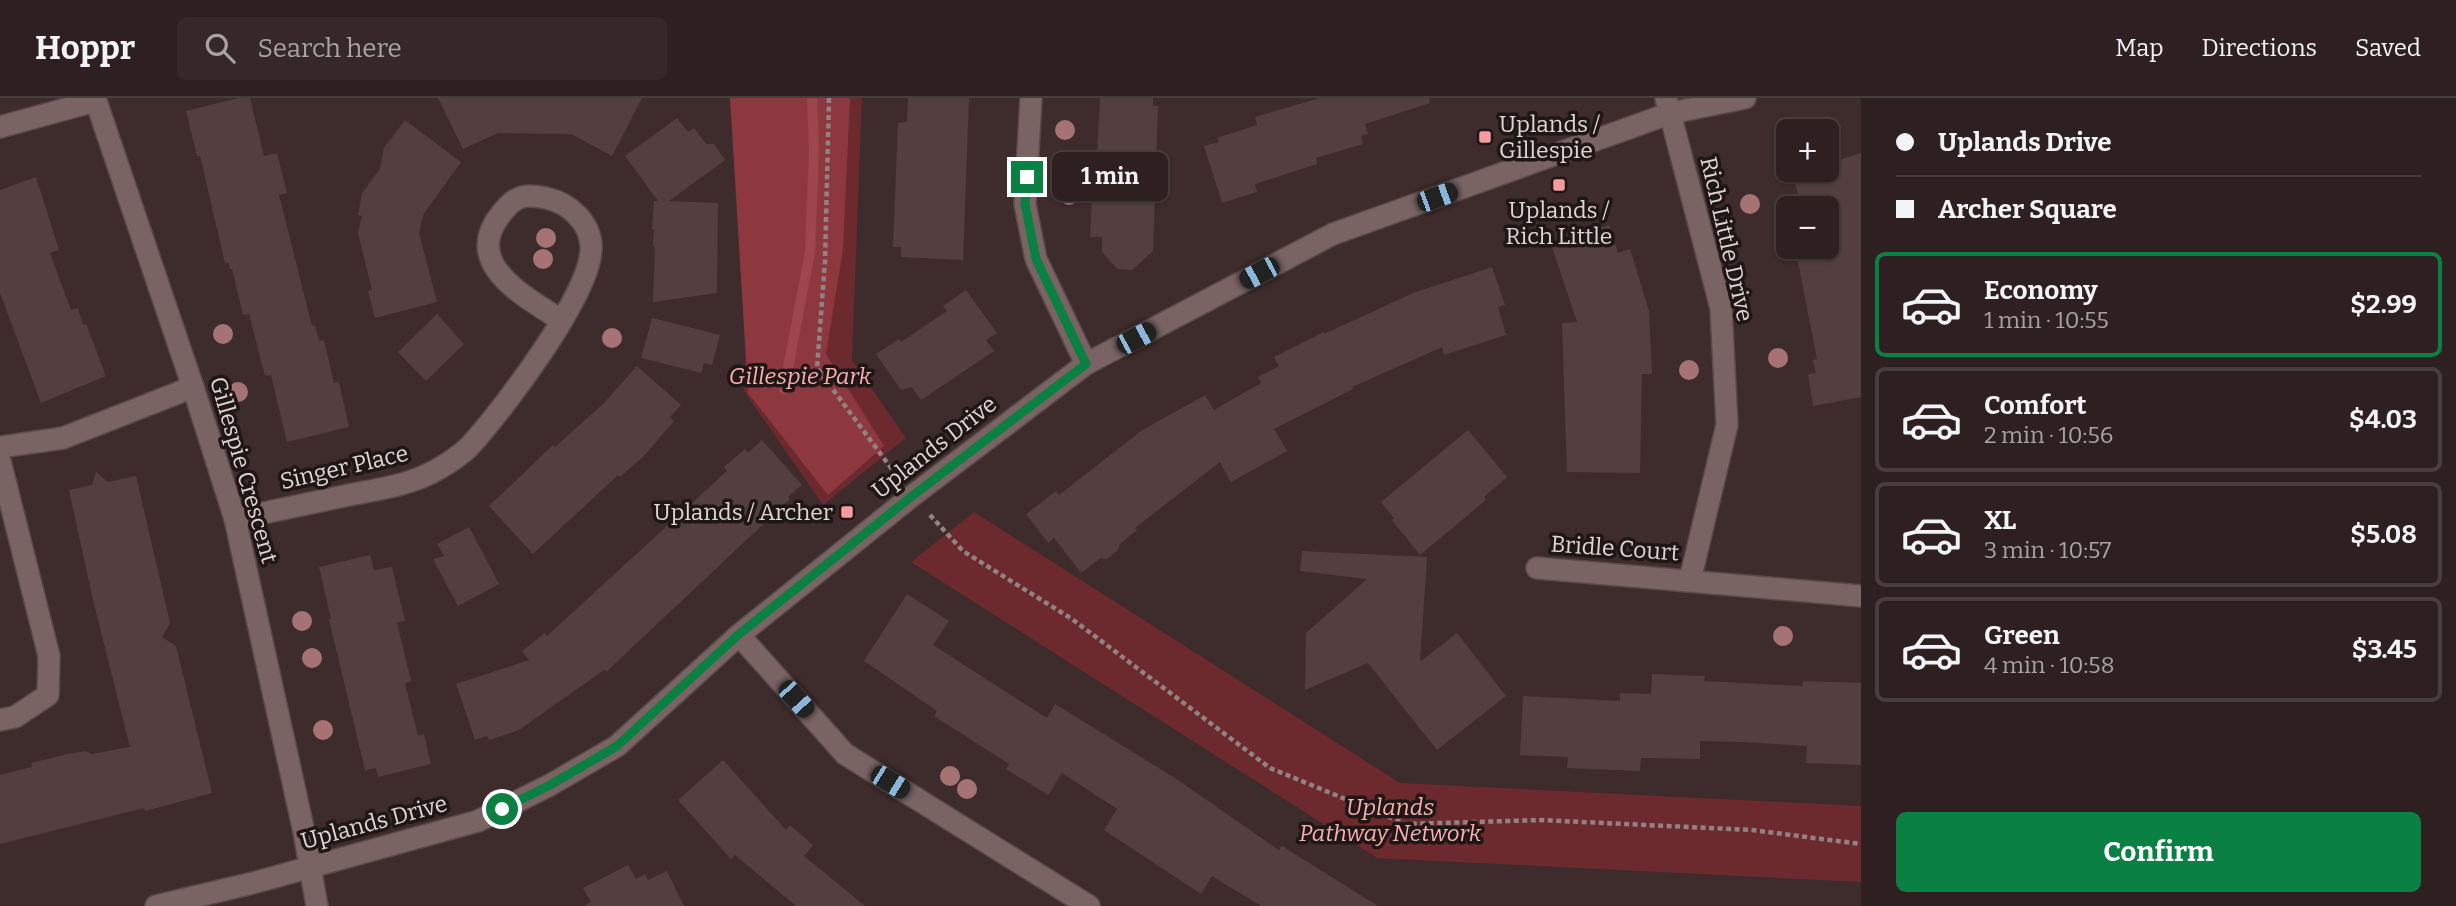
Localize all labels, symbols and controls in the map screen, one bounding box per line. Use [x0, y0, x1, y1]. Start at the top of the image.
search box [177, 17, 667, 80]
text: Hoppr [35, 28, 135, 68]
icon: search [201, 29, 239, 67]
text: Search here [257, 33, 402, 64]
text: Map [2115, 34, 2164, 62]
text: Directions [2202, 34, 2317, 62]
text: Saved [2355, 34, 2421, 62]
place label: Uplands / Gillespie [1499, 110, 1601, 164]
map controls [1776, 119, 1839, 259]
button: + [1776, 119, 1839, 182]
text: Uplands Drive [1938, 127, 2112, 158]
marker: Uplands / Gillespie [1477, 129, 1493, 145]
callout: 1 min [1052, 153, 1167, 202]
street label: Rich Little Drive [1694, 154, 1760, 324]
route end [1011, 161, 1043, 193]
text: 1 min [1081, 162, 1139, 190]
marker: Uplands / Rich Little [1551, 177, 1567, 193]
car [1414, 180, 1461, 214]
text: Archer Square [1938, 194, 2117, 225]
place label: Uplands / Rich Little [1506, 196, 1612, 250]
button: − [1776, 196, 1839, 259]
car [1236, 254, 1283, 292]
icon: car [1900, 273, 1963, 336]
text: Economy [1984, 275, 2098, 306]
text: $2.99 [2350, 289, 2417, 320]
text: 1 min · 10:55 [1984, 306, 2109, 334]
car [1113, 319, 1160, 357]
park label: Gillespie Park [729, 362, 872, 390]
street label: Gillespie Crescent [204, 374, 284, 566]
icon: car [1900, 388, 1963, 451]
street label: Uplands Drive [866, 390, 1002, 504]
text: Comfort [1984, 390, 2087, 421]
text: $4.03 [2349, 404, 2417, 435]
text: 2 min · 10:56 [1984, 421, 2113, 449]
street label: Singer Place [277, 439, 411, 495]
place label: Uplands / Archer [654, 498, 833, 526]
icon: car [1900, 503, 1963, 566]
marker: Uplands / Archer [839, 504, 855, 520]
text: XL [1984, 505, 2016, 536]
text: $5.08 [2350, 519, 2417, 550]
street label: Bridle Court [1550, 530, 1680, 566]
text: 3 min · 10:57 [1984, 536, 2111, 564]
icon: car [1900, 618, 1963, 681]
text: Green [1984, 620, 2060, 651]
text: $3.45 [2352, 634, 2417, 665]
text: 4 min · 10:58 [1984, 651, 2114, 679]
car [775, 676, 818, 722]
car [867, 762, 914, 802]
street label: Uplands Drive [298, 789, 450, 855]
route start [486, 793, 518, 825]
park label: Uplands Pathway Network [1299, 793, 1482, 847]
button: Confirm [1896, 812, 2421, 892]

